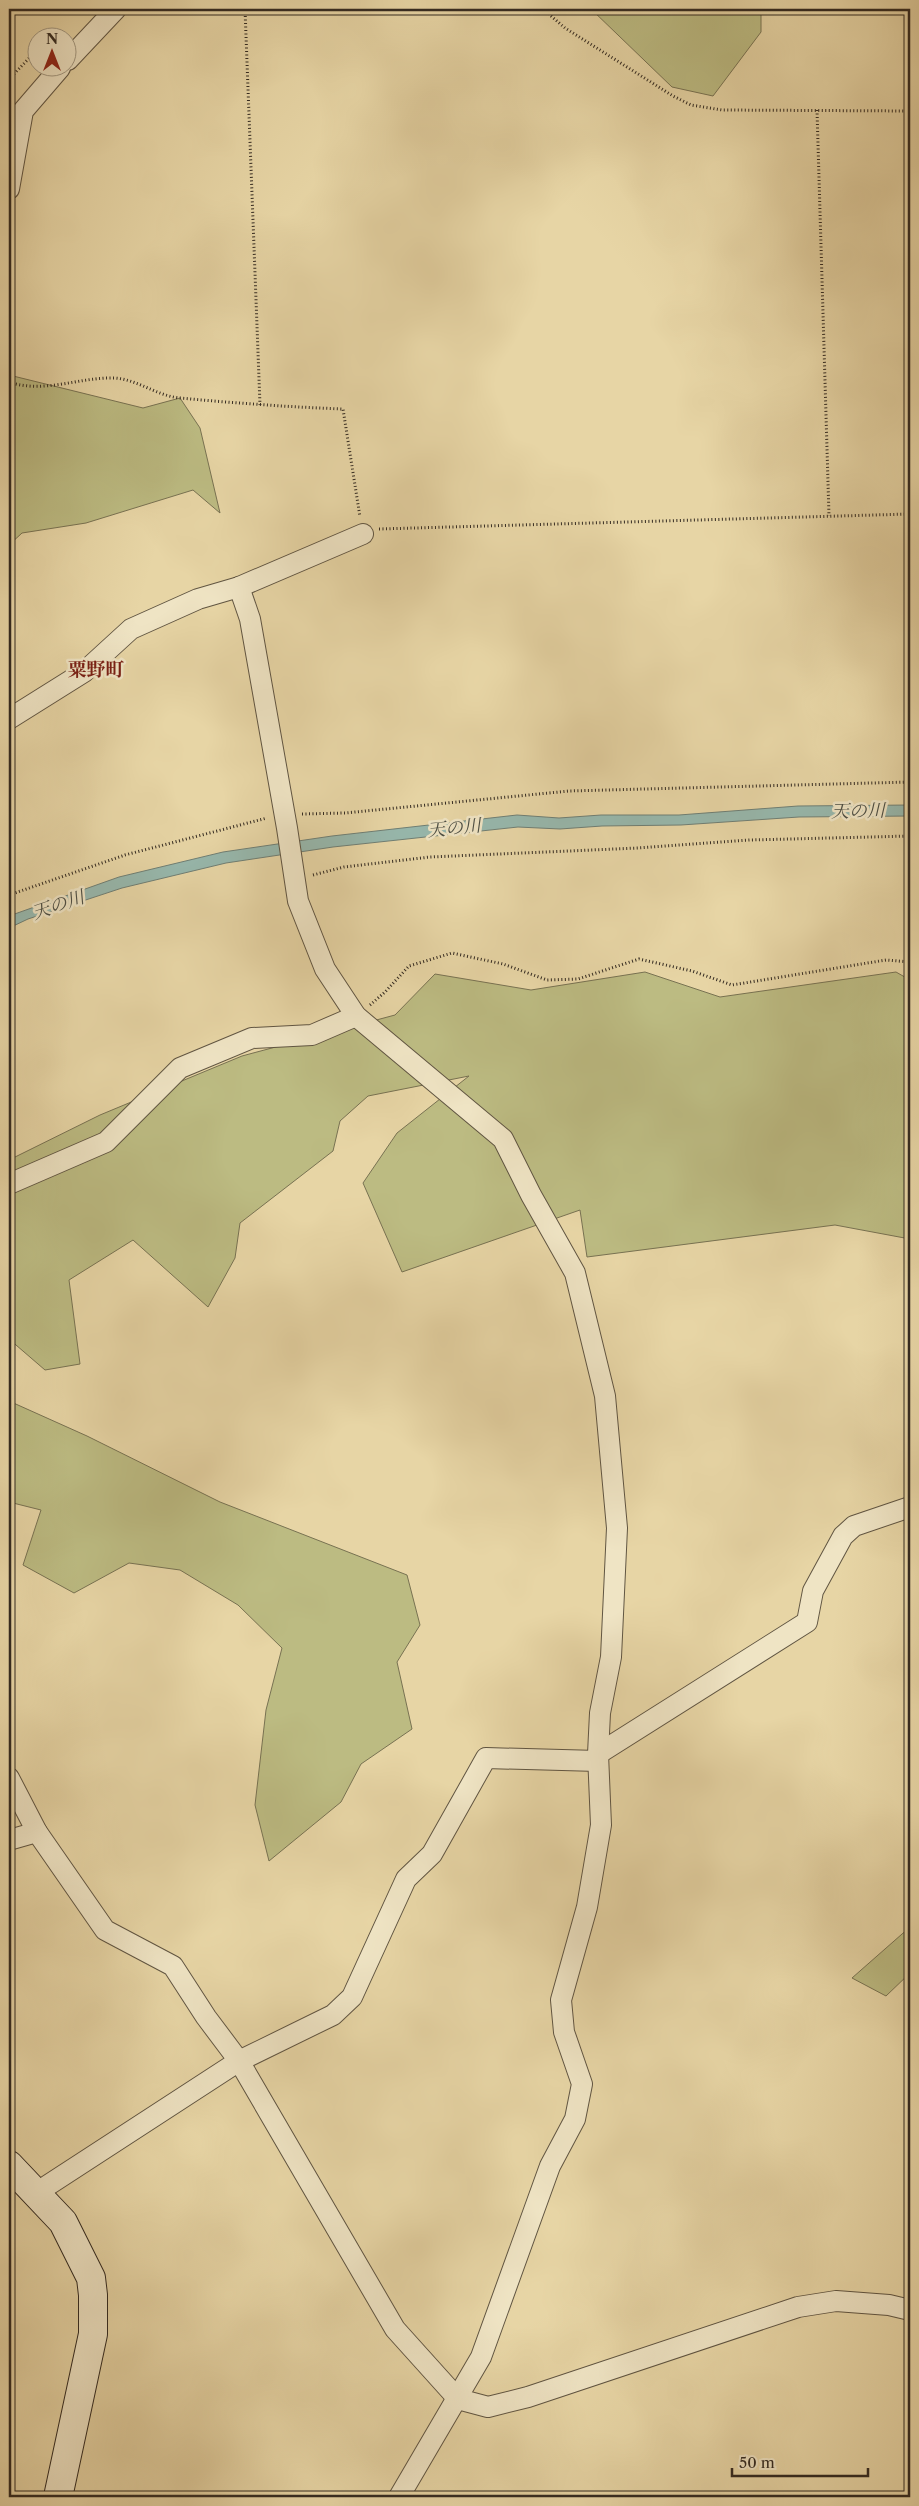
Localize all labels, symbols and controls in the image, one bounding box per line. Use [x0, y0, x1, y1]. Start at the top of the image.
north arrow [28, 28, 78, 78]
text: N [46, 30, 58, 48]
district label: 粟野町 [67, 658, 125, 681]
water label: 天の川 [831, 799, 887, 822]
water label: 天の川 [426, 814, 484, 842]
water label: 天の川 [29, 885, 89, 924]
scale bar [732, 2446, 868, 2478]
text: 50 m [739, 2453, 775, 2472]

